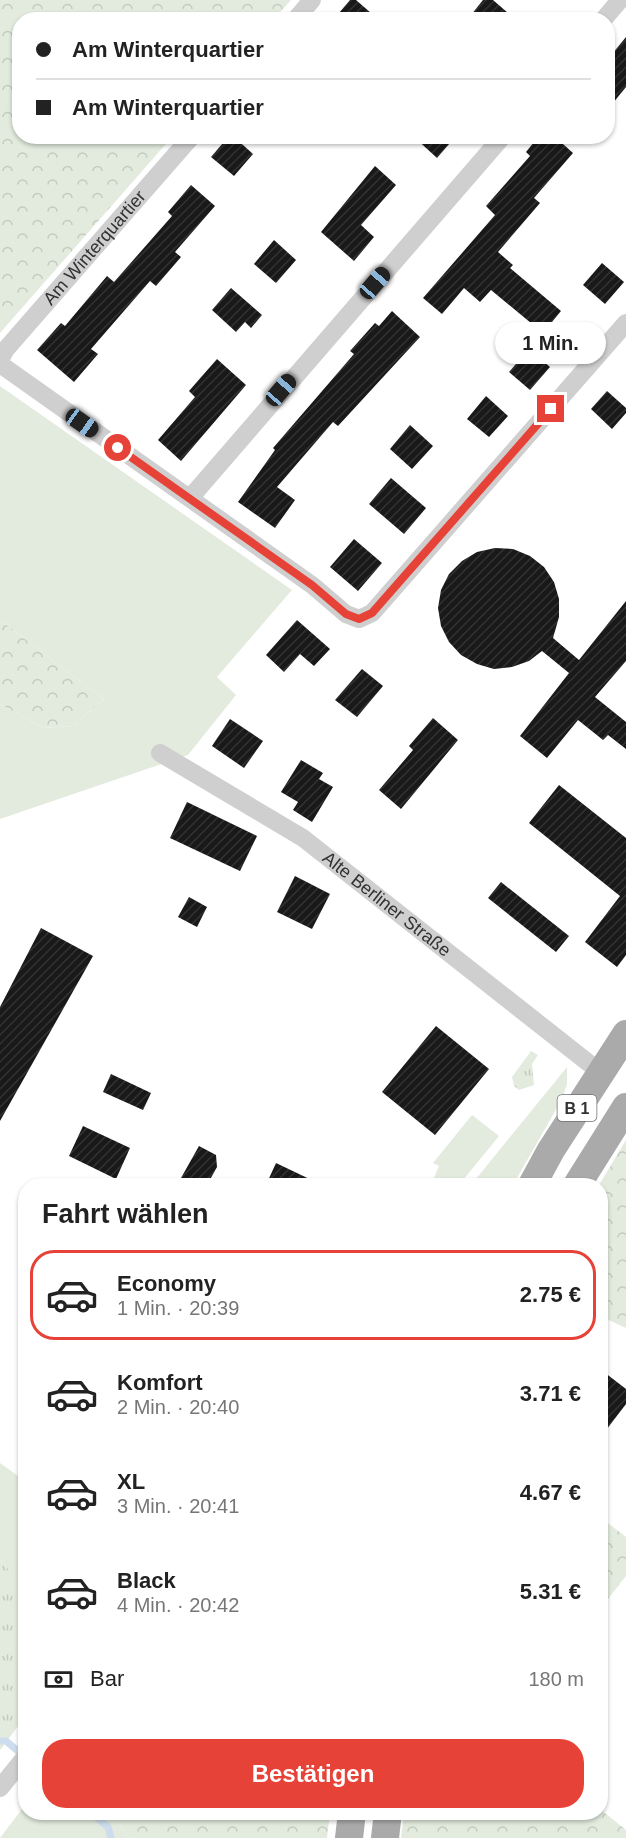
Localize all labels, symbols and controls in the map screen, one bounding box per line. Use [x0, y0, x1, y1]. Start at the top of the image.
text: Am Winterquartier [72, 37, 264, 62]
text: Am Winterquartier [72, 95, 264, 120]
street label: Am Winterquartier [39, 186, 150, 309]
car [356, 264, 394, 302]
callout: 1 Min. [496, 322, 606, 364]
text: 1 Min. [522, 332, 579, 354]
car [262, 371, 300, 409]
route end [537, 395, 564, 422]
car [62, 405, 102, 441]
route start [104, 434, 131, 461]
street label: Alte Berliner Straße [319, 848, 455, 960]
road number: B 1 [558, 1095, 596, 1121]
text: Fahrt wählen [42, 1199, 209, 1229]
icon: car [45, 1268, 99, 1322]
text: Economy [117, 1271, 216, 1296]
text: 2.75 € [520, 1282, 581, 1307]
text: 1 Min. · 20:39 [117, 1297, 239, 1319]
icon: car [45, 1367, 99, 1421]
text: Komfort [117, 1370, 203, 1395]
text: 3.71 € [520, 1381, 581, 1406]
text: 2 Min. · 20:40 [117, 1396, 239, 1418]
icon: car [45, 1466, 99, 1520]
text: XL [117, 1469, 145, 1494]
text: 4.67 € [520, 1480, 581, 1505]
text: 3 Min. · 20:41 [117, 1495, 239, 1517]
icon: car [45, 1565, 99, 1619]
text: Black [117, 1568, 176, 1593]
text: 5.31 € [520, 1579, 581, 1604]
text: 4 Min. · 20:42 [117, 1594, 239, 1616]
icon: cash [42, 1663, 75, 1696]
text: Bar [90, 1666, 124, 1691]
text: 180 m [528, 1668, 584, 1690]
button: Bestätigen [42, 1739, 584, 1808]

